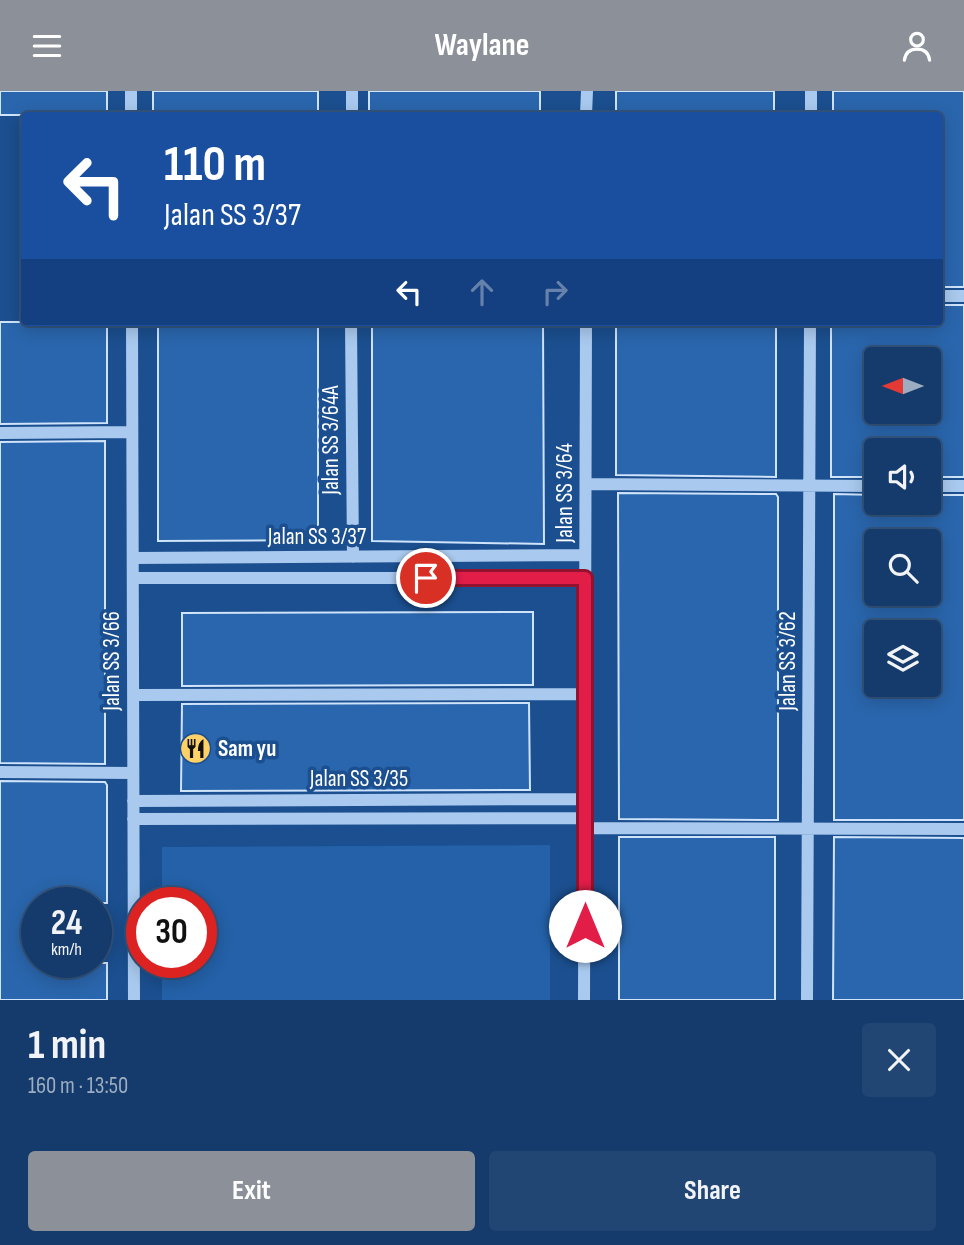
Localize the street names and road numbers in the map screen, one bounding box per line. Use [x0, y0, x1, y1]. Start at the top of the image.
street label: Jalan SS 3/64A [317, 385, 345, 496]
street label: Jalan SS 3/64 [551, 443, 579, 544]
street label: Jalan SS 3/37 [267, 523, 366, 551]
street label: Jalan SS 3/66 [98, 611, 126, 712]
street label: Jalan SS 3/62 [774, 611, 802, 712]
street label: Jalan SS 3/35 [309, 765, 408, 793]

